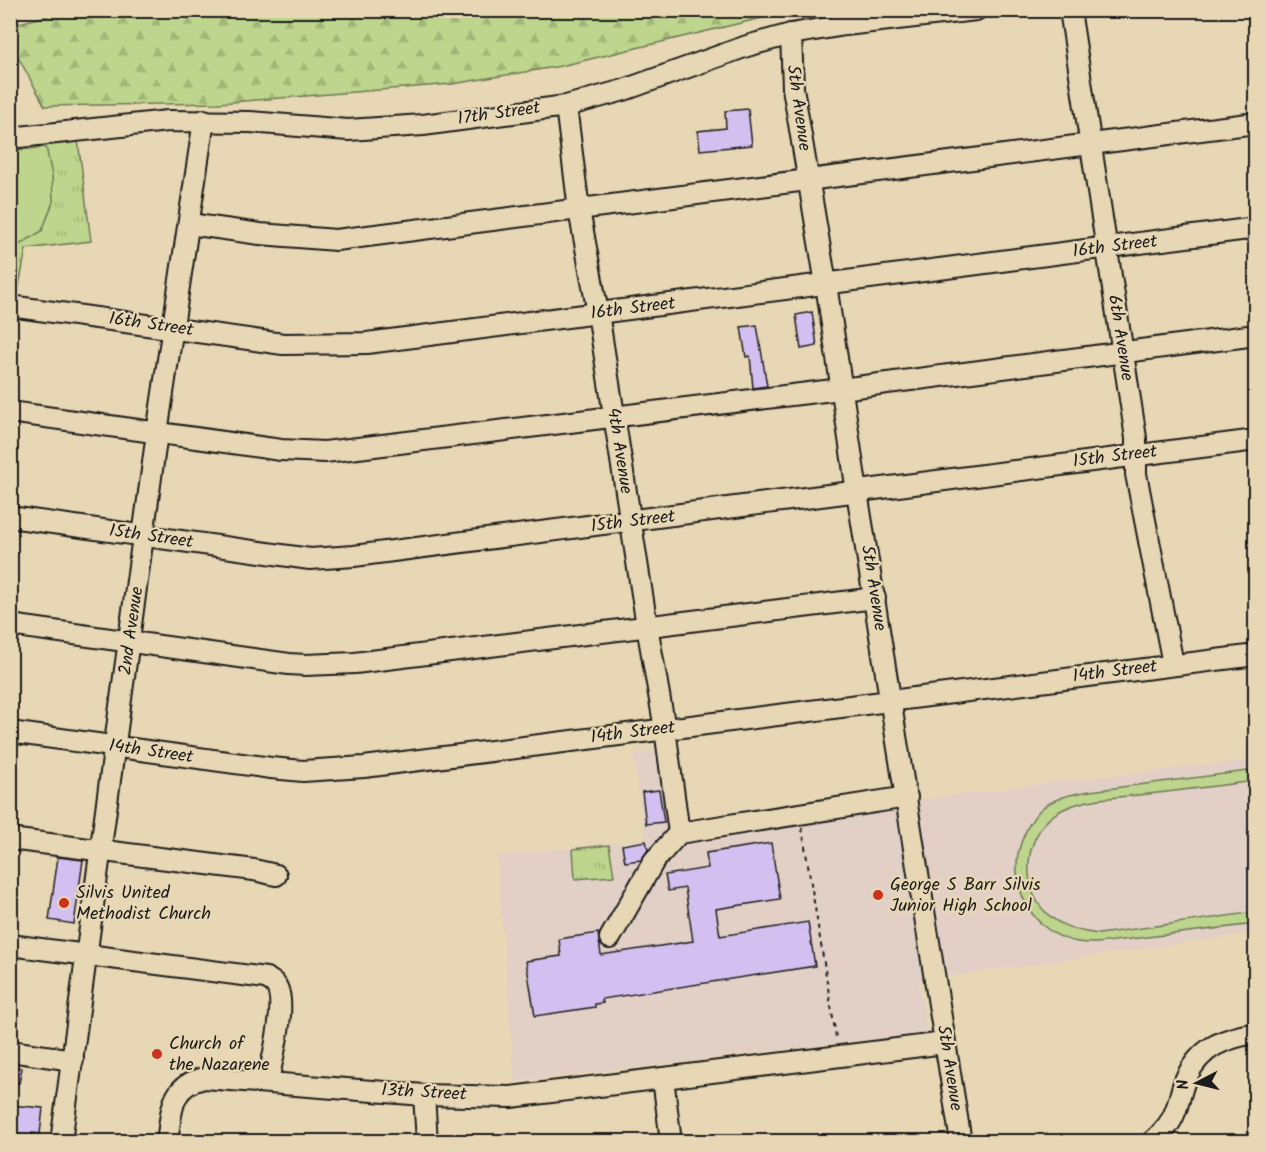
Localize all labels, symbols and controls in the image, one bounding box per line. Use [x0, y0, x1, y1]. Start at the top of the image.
street label: 5th Avenue [778, 63, 818, 153]
street label: 17th Street [456, 94, 543, 134]
street label: 16th Street [1071, 227, 1160, 267]
street label: 16th Street [589, 289, 678, 329]
street label: 6th Avenue [1099, 293, 1141, 383]
street label: 16th Street [107, 305, 196, 345]
street label: 4th Avenue [598, 406, 640, 496]
street label: 15th Street [1071, 437, 1160, 477]
street label: 15th Street [589, 502, 678, 542]
street label: 15th Street [107, 517, 196, 557]
street label: 5th Avenue [852, 543, 894, 633]
street label: 2nd Avenue [111, 585, 153, 677]
street label: 14th Street [1071, 652, 1160, 692]
street label: 14th Street [589, 713, 678, 753]
street label: 14th Street [107, 732, 196, 772]
place label: George S Barr Silvis Junior High School [890, 871, 1041, 921]
place label: Silvis United Methodist Church [76, 879, 211, 929]
marker: George S Barr Silvis Junior High School [871, 888, 885, 902]
marker: Silvis United Methodist Church [57, 896, 71, 910]
street label: 5th Avenue [928, 1023, 970, 1113]
place label: Church of the Nazarene [169, 1030, 270, 1080]
marker: Church of the Nazarene [150, 1047, 164, 1061]
north arrow [1167, 1053, 1227, 1113]
street label: 13th Street [381, 1076, 468, 1110]
text: N [1171, 1078, 1197, 1091]

